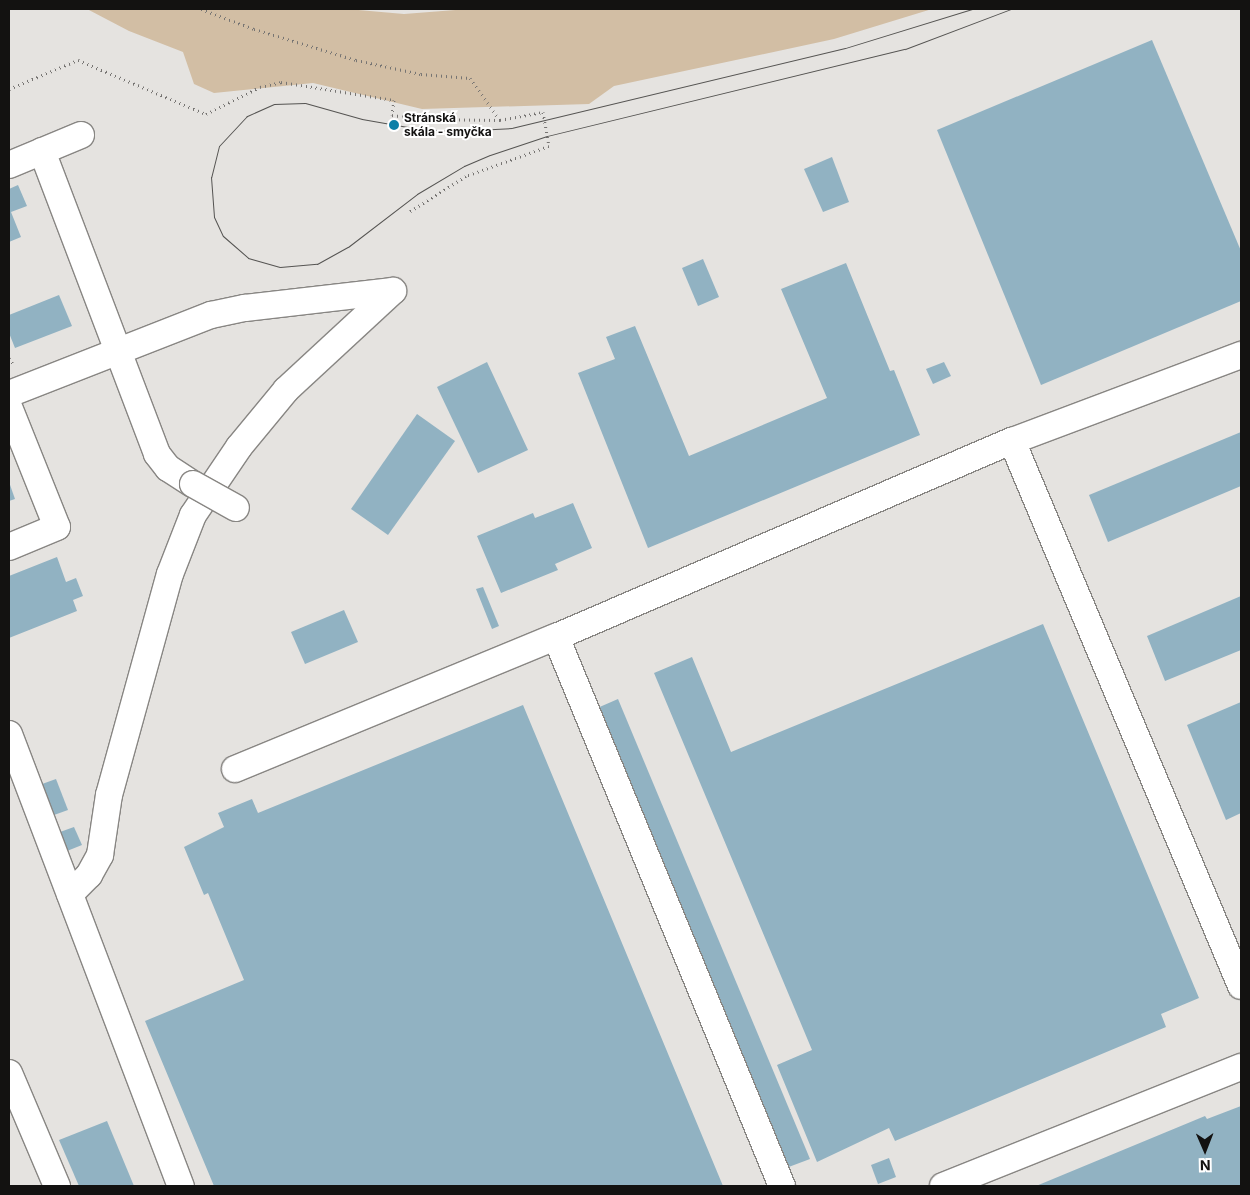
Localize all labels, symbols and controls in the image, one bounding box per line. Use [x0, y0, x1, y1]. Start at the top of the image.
place label: Stránská skála - smyčka [404, 111, 492, 139]
marker: Stránská skála - smyčka [388, 119, 400, 131]
north arrow [1180, 1125, 1230, 1175]
text: N [1200, 1157, 1211, 1174]

